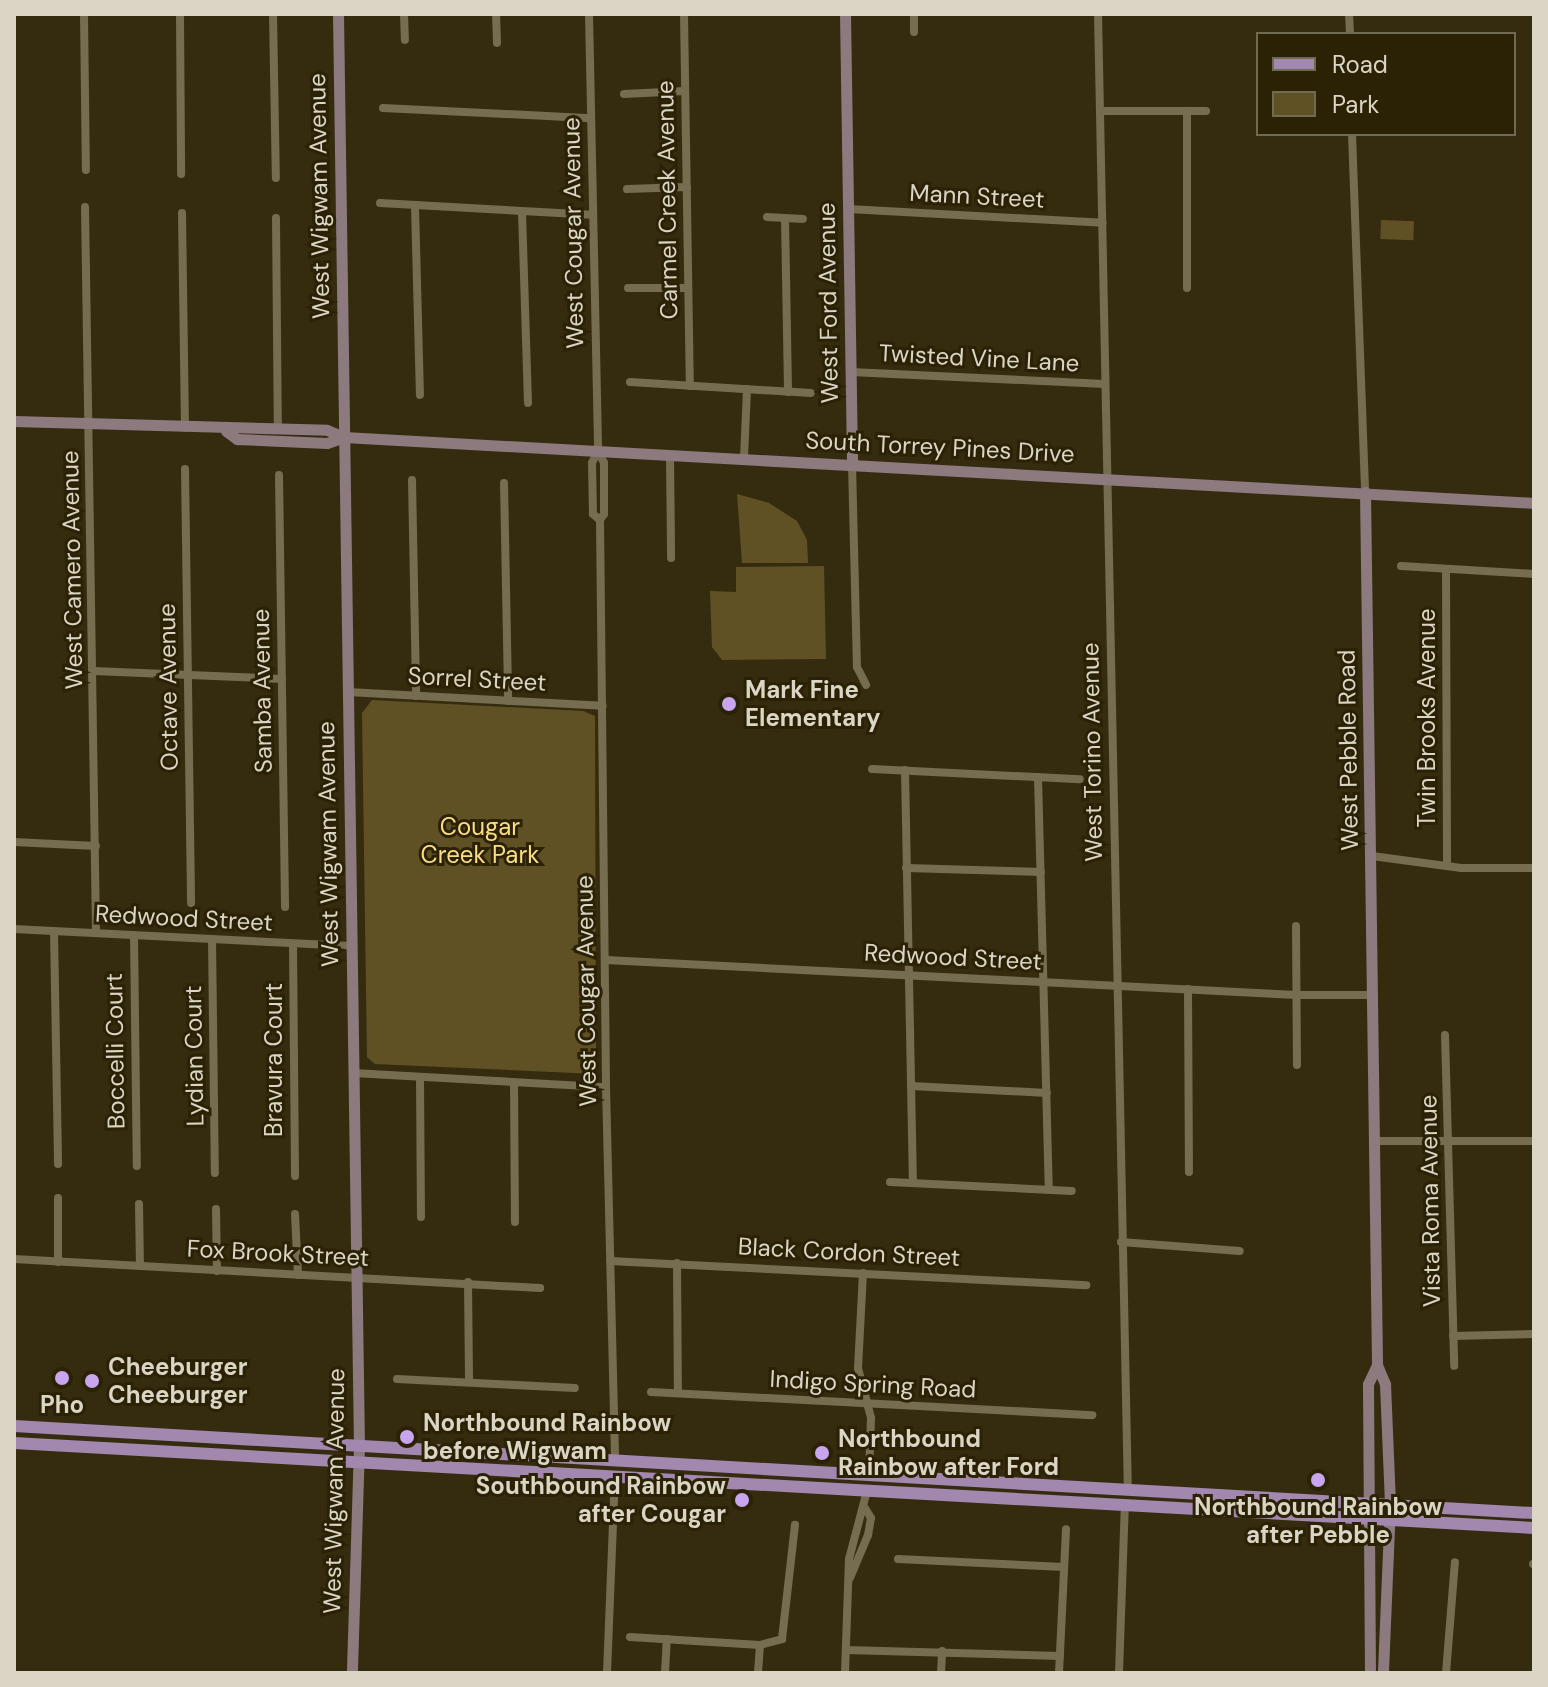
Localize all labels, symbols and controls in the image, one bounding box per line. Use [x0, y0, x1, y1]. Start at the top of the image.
legend [1256, 32, 1516, 136]
text: Road [1332, 49, 1388, 80]
street label: West Wigwam Avenue [302, 73, 336, 319]
street label: Carmel Creek Avenue [651, 80, 683, 320]
text: Park [1332, 89, 1379, 120]
street label: West Cougar Avenue [557, 117, 589, 349]
street label: Mann Street [909, 178, 1045, 214]
street label: West Ford Avenue [812, 202, 844, 404]
street label: Twisted Vine Lane [878, 338, 1080, 378]
street label: South Torrey Pines Drive [805, 426, 1075, 468]
street label: West Camero Avenue [56, 450, 88, 690]
street label: Octave Avenue [152, 603, 184, 771]
street label: Twin Brooks Avenue [1413, 608, 1441, 828]
street label: Samba Avenue [246, 609, 278, 773]
street label: West Torino Avenue [1076, 642, 1108, 862]
street label: West Pebble Road [1332, 649, 1364, 851]
street label: Sorrel Street [407, 661, 547, 697]
place label: Mark Fine Elementary [745, 676, 880, 732]
marker: Mark Fine Elementary [720, 695, 738, 713]
street label: West Wigwam Avenue [311, 721, 345, 967]
park label: Cougar Creek Park [421, 813, 539, 869]
street label: West Cougar Avenue [570, 875, 602, 1107]
street label: Redwood Street [94, 899, 274, 937]
street label: Redwood Street [863, 938, 1043, 976]
street label: Boccelli Court [99, 973, 131, 1129]
street label: Bravura Court [260, 983, 288, 1137]
street label: Lydian Court [178, 985, 210, 1127]
street label: Vista Roma Avenue [1414, 1095, 1446, 1307]
street label: Black Cordon Street [737, 1232, 961, 1272]
street label: Fox Brook Street [186, 1234, 370, 1272]
place label: Cheeburger Cheeburger [108, 1353, 248, 1409]
street label: Indigo Spring Road [769, 1364, 977, 1404]
street label: West Wigwam Avenue [317, 1368, 351, 1614]
marker: Pho [53, 1369, 71, 1387]
marker: Cheeburger Cheeburger [83, 1372, 101, 1390]
place label: Pho [40, 1391, 84, 1419]
place label: Northbound Rainbow before Wigwam [423, 1409, 671, 1465]
place label: Northbound Rainbow after Ford [838, 1425, 1059, 1481]
marker: Northbound Rainbow before Wigwam [398, 1428, 416, 1446]
marker: Northbound Rainbow after Ford [813, 1444, 831, 1462]
marker: Northbound Rainbow after Pebble [1309, 1471, 1327, 1489]
place label: Southbound Rainbow after Cougar [476, 1472, 726, 1528]
marker: Southbound Rainbow after Cougar [733, 1491, 751, 1509]
place label: Northbound Rainbow after Pebble [1194, 1493, 1442, 1549]

